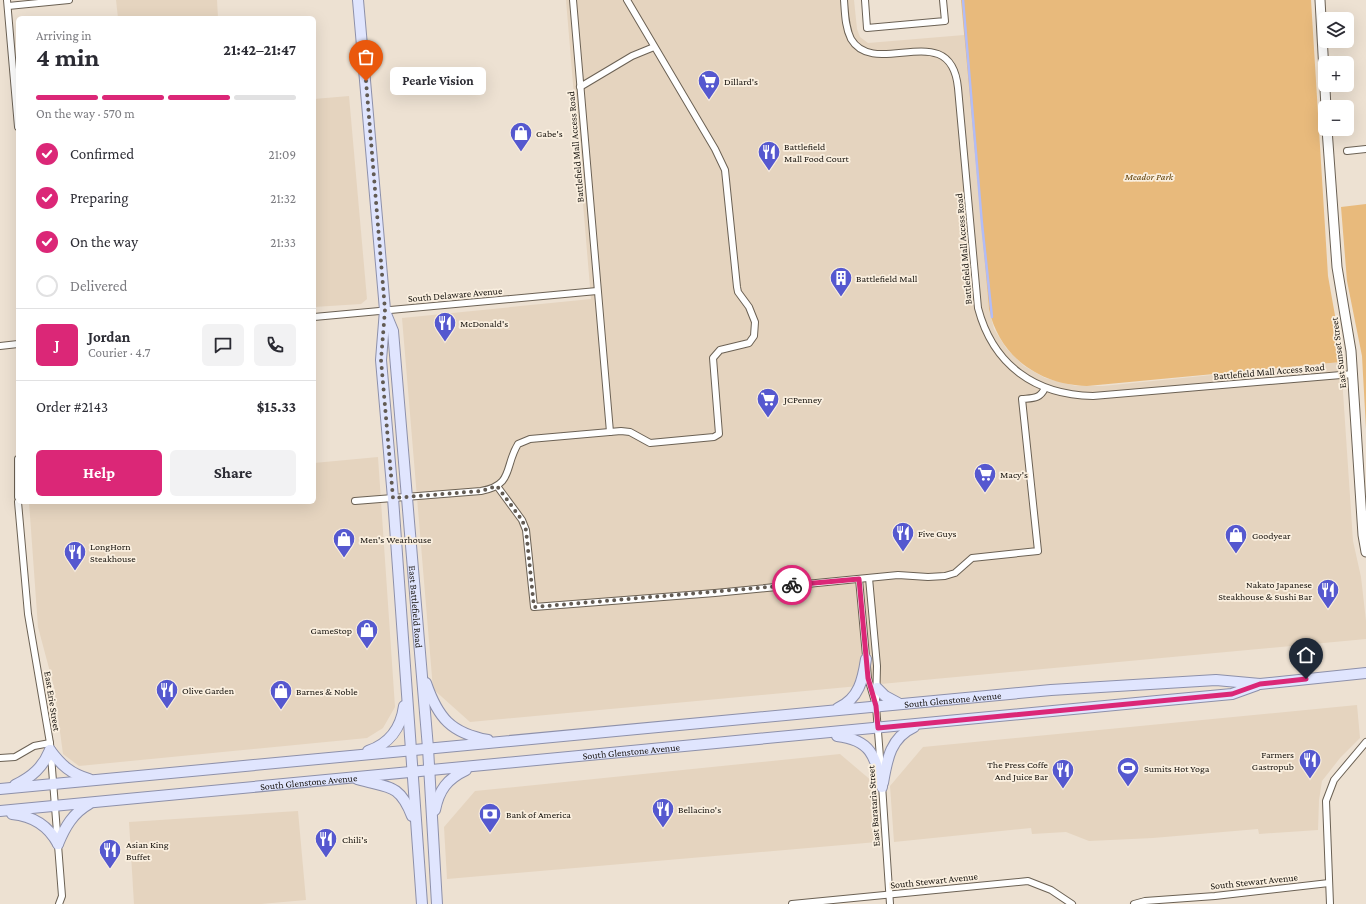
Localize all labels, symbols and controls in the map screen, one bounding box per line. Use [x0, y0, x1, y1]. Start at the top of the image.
map controls [1318, 12, 1354, 136]
button: layers [1318, 12, 1354, 48]
text: Arriving in [36, 28, 92, 43]
pin [349, 40, 383, 81]
text: 21:42–21:47 [223, 42, 296, 58]
text: 4 min [36, 43, 100, 72]
icon: bag [355, 46, 377, 68]
button: + [1318, 56, 1354, 92]
callout: Pearle Vision [390, 67, 486, 95]
supermarket icon: Dillard's [696, 68, 722, 101]
text: Pearle Vision [402, 73, 474, 88]
place label: Dillard's [724, 76, 758, 87]
street label: Battlefield Mall Access Road [565, 90, 586, 203]
button: − [1318, 100, 1354, 136]
text: On the way · 570 m [36, 106, 135, 121]
shop icon: Gabe's [508, 120, 534, 153]
place label: Gabe's [536, 128, 563, 139]
restaurant icon: Battlefield Mall Food Court [756, 139, 782, 172]
place label: Battlefield Mall Food Court [784, 141, 849, 164]
icon: check [36, 143, 58, 165]
text: Confirmed [70, 146, 134, 162]
text: 21:09 [269, 147, 296, 162]
park label: Meador Park [1124, 171, 1174, 182]
icon: check [36, 187, 58, 209]
text: Preparing [70, 190, 129, 206]
text: 21:32 [270, 191, 296, 206]
street label: Battlefield Mall Access Road [953, 192, 974, 305]
icon: check [36, 231, 58, 253]
text: On the way [70, 234, 138, 250]
text: 21:33 [270, 235, 296, 250]
building icon: Battlefield Mall [828, 265, 854, 298]
place label: Battlefield Mall [856, 273, 918, 284]
text: Delivered [70, 278, 127, 294]
street label: South Delaware Avenue [407, 285, 503, 304]
restaurant icon: McDonald's [432, 310, 458, 343]
street label: East Sunset Street [1329, 316, 1348, 389]
place label: McDonald's [460, 318, 508, 329]
button: chat [202, 324, 244, 366]
button: phone [254, 324, 296, 366]
text: Jordan [88, 329, 130, 345]
text: J [54, 337, 60, 353]
text: Courier · 4.7 [88, 345, 151, 360]
street label: Battlefield Mall Access Road [1213, 361, 1326, 382]
supermarket icon: JCPenney [755, 386, 781, 419]
place label: JCPenney [783, 394, 822, 405]
text: Order #2143 [36, 399, 108, 415]
text: $15.33 [257, 399, 296, 415]
button: Help [36, 450, 162, 496]
button: Share [170, 450, 296, 496]
supermarket icon: Macy's [972, 461, 998, 494]
place label: Macy's [1000, 469, 1028, 480]
restaurant icon: Five Guys [890, 520, 916, 553]
shop icon: Goodyear [1223, 522, 1249, 555]
shop icon: Men's Wearhouse [331, 526, 357, 559]
place label: Five Guys [918, 528, 956, 539]
place label: Goodyear [1252, 530, 1291, 541]
place label: Men's Wearhouse [360, 534, 432, 545]
restaurant icon: LongHorn Steakhouse [62, 539, 88, 572]
place label: LongHorn Steakhouse [90, 541, 136, 564]
street label: East Battlefield Road [407, 565, 425, 649]
courier [772, 565, 812, 605]
icon: bike [781, 574, 803, 596]
restaurant icon: Nakato Japanese Steakhouse & Sushi Bar [1315, 577, 1341, 610]
place label: Nakato Japanese Steakhouse & Sushi Bar [1218, 579, 1313, 602]
shop icon: GameStop [354, 617, 380, 650]
place label: GameStop [310, 625, 352, 636]
pin [1289, 638, 1323, 679]
icon: home [1295, 644, 1317, 666]
street label: East Erie Street [42, 670, 63, 732]
restaurant icon: Olive Garden [154, 677, 180, 710]
shop icon: Barnes & Noble [268, 678, 294, 711]
place label: Olive Garden [182, 685, 235, 696]
place label: Barnes & Noble [296, 686, 358, 697]
street label: South Glenstone Avenue [904, 690, 1003, 710]
street label: South Glenstone Avenue [582, 741, 681, 762]
restaurant icon: Farmers Gastropub [1297, 747, 1323, 780]
place label: Farmers Gastropub [1252, 749, 1294, 772]
sports icon: Sumits Hot Yoga [1115, 755, 1141, 788]
restaurant icon: The Press Coffe And Juice Bar [1050, 757, 1076, 790]
place label: The Press Coffe And Juice Bar [987, 759, 1049, 782]
place label: Sumits Hot Yoga [1144, 763, 1210, 774]
street label: East Barataria Street [865, 764, 882, 847]
street label: South Glenstone Avenue [260, 772, 358, 792]
restaurant icon: Bellacino's [650, 796, 676, 829]
bank icon: Bank of America [477, 801, 503, 834]
place label: Bellacino's [678, 804, 721, 815]
place label: Bank of America [506, 809, 571, 820]
restaurant icon: Chili's [313, 826, 339, 859]
place label: Chili's [342, 834, 367, 845]
restaurant icon: Asian King Buffet [97, 837, 123, 870]
place label: Asian King Buffet [126, 839, 169, 862]
street label: South Stewart Avenue [890, 870, 979, 891]
street label: South Stewart Avenue [1210, 871, 1299, 892]

